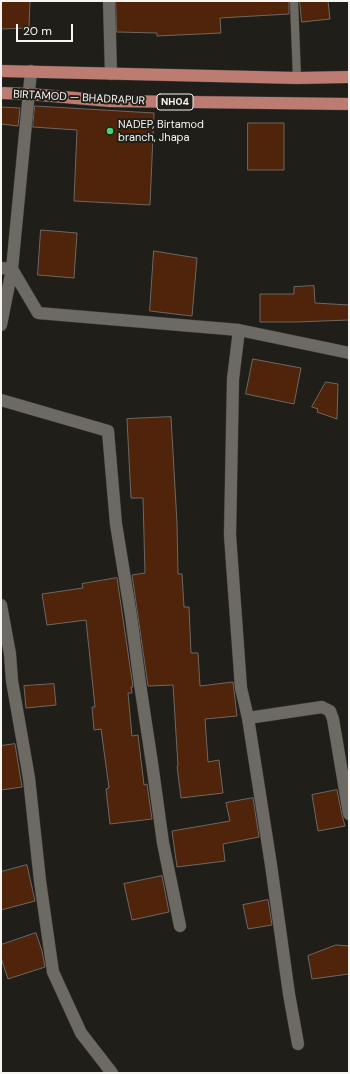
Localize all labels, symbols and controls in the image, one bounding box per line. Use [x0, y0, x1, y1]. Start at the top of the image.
scale bar [18, 16, 75, 42]
text: 20 m [23, 23, 52, 39]
street label: BIRTAMOD — BHADRAPUR [13, 88, 145, 108]
road number: NH04 [157, 94, 193, 110]
place label: NADEP, Birtamod branch, Jhapa [118, 118, 204, 144]
marker: NADEP, Birtamod branch, Jhapa [105, 126, 115, 136]

